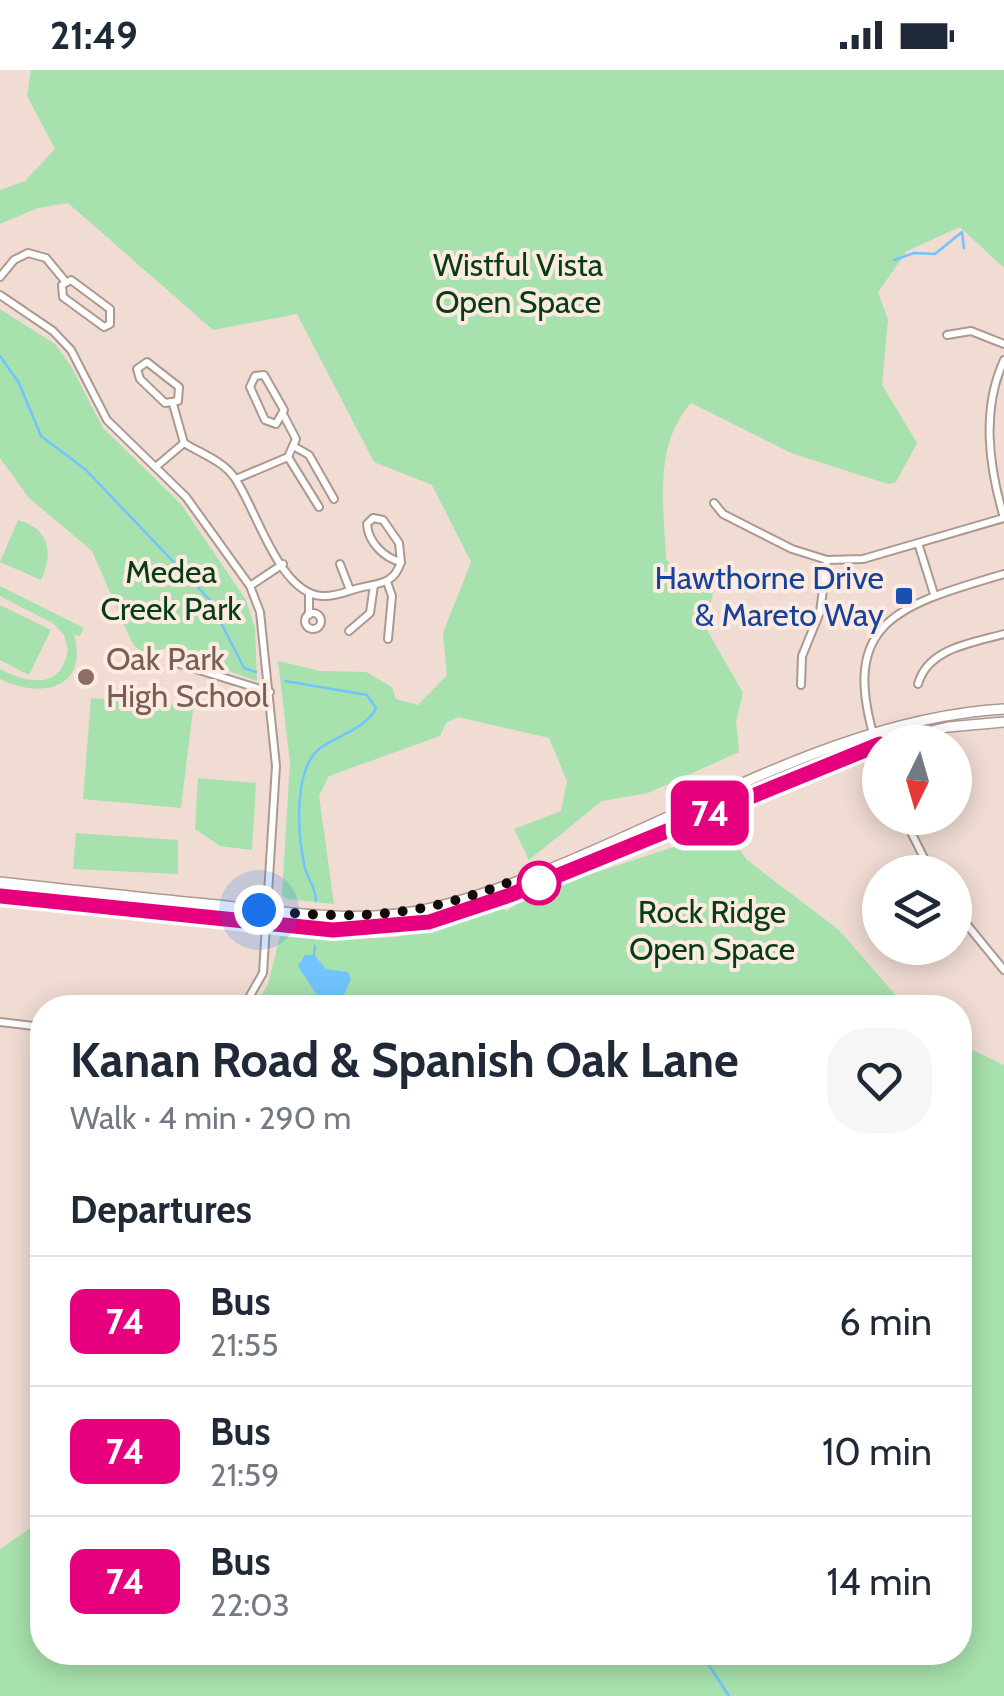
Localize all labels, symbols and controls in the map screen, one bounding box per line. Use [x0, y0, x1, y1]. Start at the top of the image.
text: 21:49 [50, 12, 138, 59]
park label: Wistful Vista Open Space [433, 245, 604, 321]
park label: Medea Creek Park [100, 552, 242, 628]
place label: Hawthorne Drive & Mareto Way [654, 558, 884, 634]
marker: Hawthorne Drive & Mareto Way [893, 585, 915, 607]
place label: Oak Park High School [106, 639, 269, 715]
marker: Oak Park High School [75, 666, 97, 688]
north arrow [862, 725, 972, 835]
map controls [862, 725, 972, 965]
line badge: 74 [665, 780, 755, 846]
text: 74 [691, 792, 729, 835]
button: layers [862, 855, 972, 965]
unlabelled marker [518, 862, 560, 904]
your location [234, 885, 284, 935]
park label: Rock Ridge Open Space [629, 892, 795, 968]
button: heart [827, 1028, 932, 1133]
text: Kanan Road & Spanish Oak Lane [70, 1031, 739, 1089]
text: Walk · 4 min · 290 m [70, 1098, 351, 1137]
text: Departures [70, 1186, 252, 1233]
text: Bus [210, 1278, 271, 1325]
text: 6 min [839, 1298, 932, 1345]
text: 74 [106, 1300, 144, 1343]
text: 21:55 [210, 1325, 278, 1364]
text: Bus [210, 1408, 271, 1455]
text: 10 min [822, 1428, 932, 1475]
text: 74 [106, 1430, 144, 1473]
text: 21:59 [210, 1455, 279, 1494]
text: Bus [210, 1538, 271, 1585]
text: 14 min [826, 1558, 932, 1605]
text: 74 [106, 1560, 144, 1603]
text: 22:03 [210, 1585, 290, 1624]

